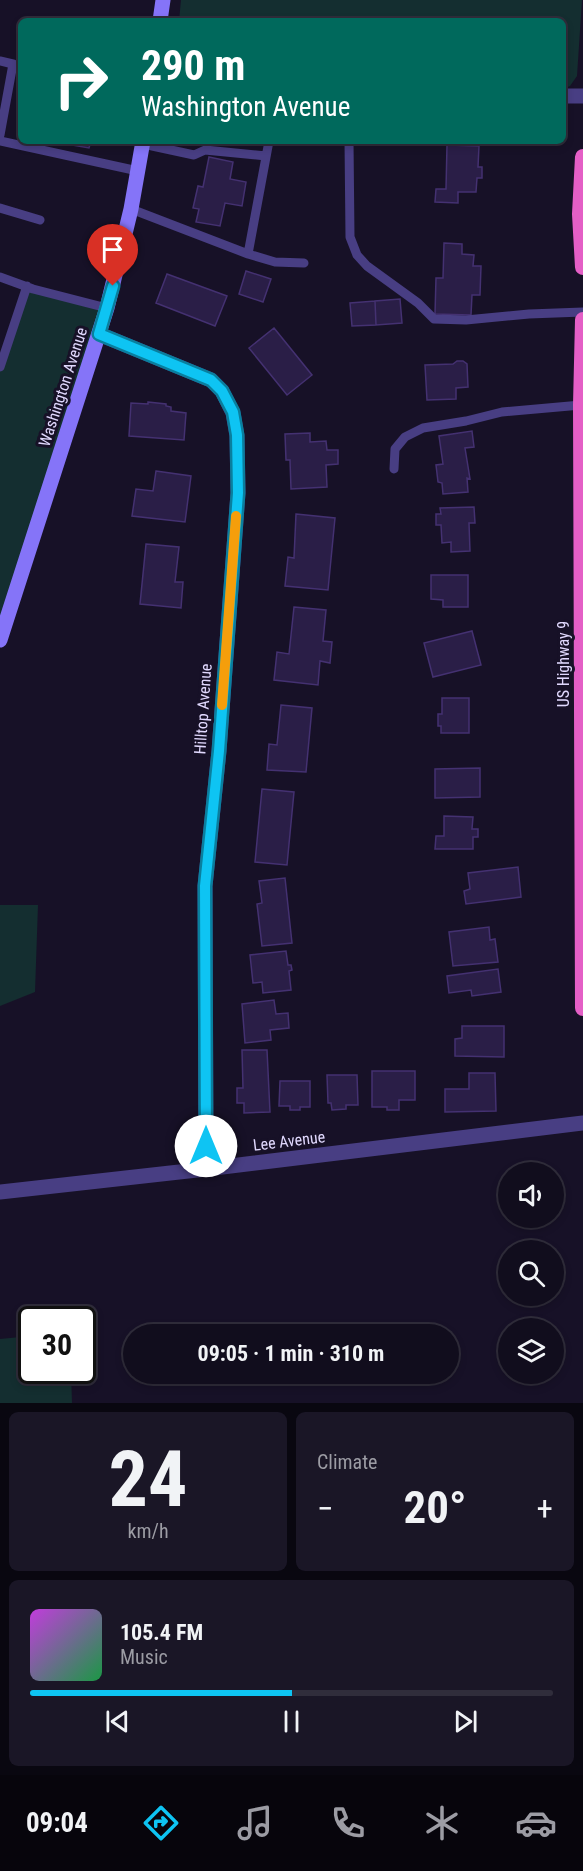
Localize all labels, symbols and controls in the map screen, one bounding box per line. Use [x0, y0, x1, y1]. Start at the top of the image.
text: 290 m [141, 41, 246, 90]
icon: right [42, 42, 120, 120]
text: Washington Avenue [141, 91, 350, 123]
pin [87, 224, 138, 286]
icon: arrive [96, 233, 129, 266]
street label: Washington Avenue [35, 325, 91, 449]
street label: US Highway 9 [554, 621, 573, 707]
street label: Hilltop Avenue [190, 663, 216, 755]
position arrow [174, 1114, 238, 1178]
street label: Lee Avenue [252, 1127, 326, 1155]
map controls [498, 1162, 564, 1384]
button: sound [498, 1162, 564, 1228]
button: search [498, 1240, 564, 1306]
speed limit sign: 30 [18, 1306, 96, 1384]
button: layers [498, 1318, 564, 1384]
text: 09:05 · 1 min · 310 m [198, 1341, 384, 1366]
text: 24 [109, 1434, 187, 1525]
text: Climate [317, 1450, 377, 1474]
text: 20° [404, 1481, 467, 1534]
text: − [317, 1489, 334, 1528]
text: + [537, 1489, 553, 1528]
text: km/h [127, 1519, 169, 1543]
text: 105.4 FM [120, 1620, 203, 1645]
text: Music [120, 1645, 168, 1669]
icon: previous [101, 1705, 134, 1738]
icon: pause [275, 1705, 308, 1738]
icon: next [449, 1705, 482, 1738]
icon: directions [140, 1802, 182, 1844]
icon: music [234, 1802, 276, 1844]
icon: phone [327, 1802, 369, 1844]
icon: climate [421, 1802, 463, 1844]
icon: car [515, 1802, 557, 1844]
text: 09:04 [26, 1807, 88, 1839]

